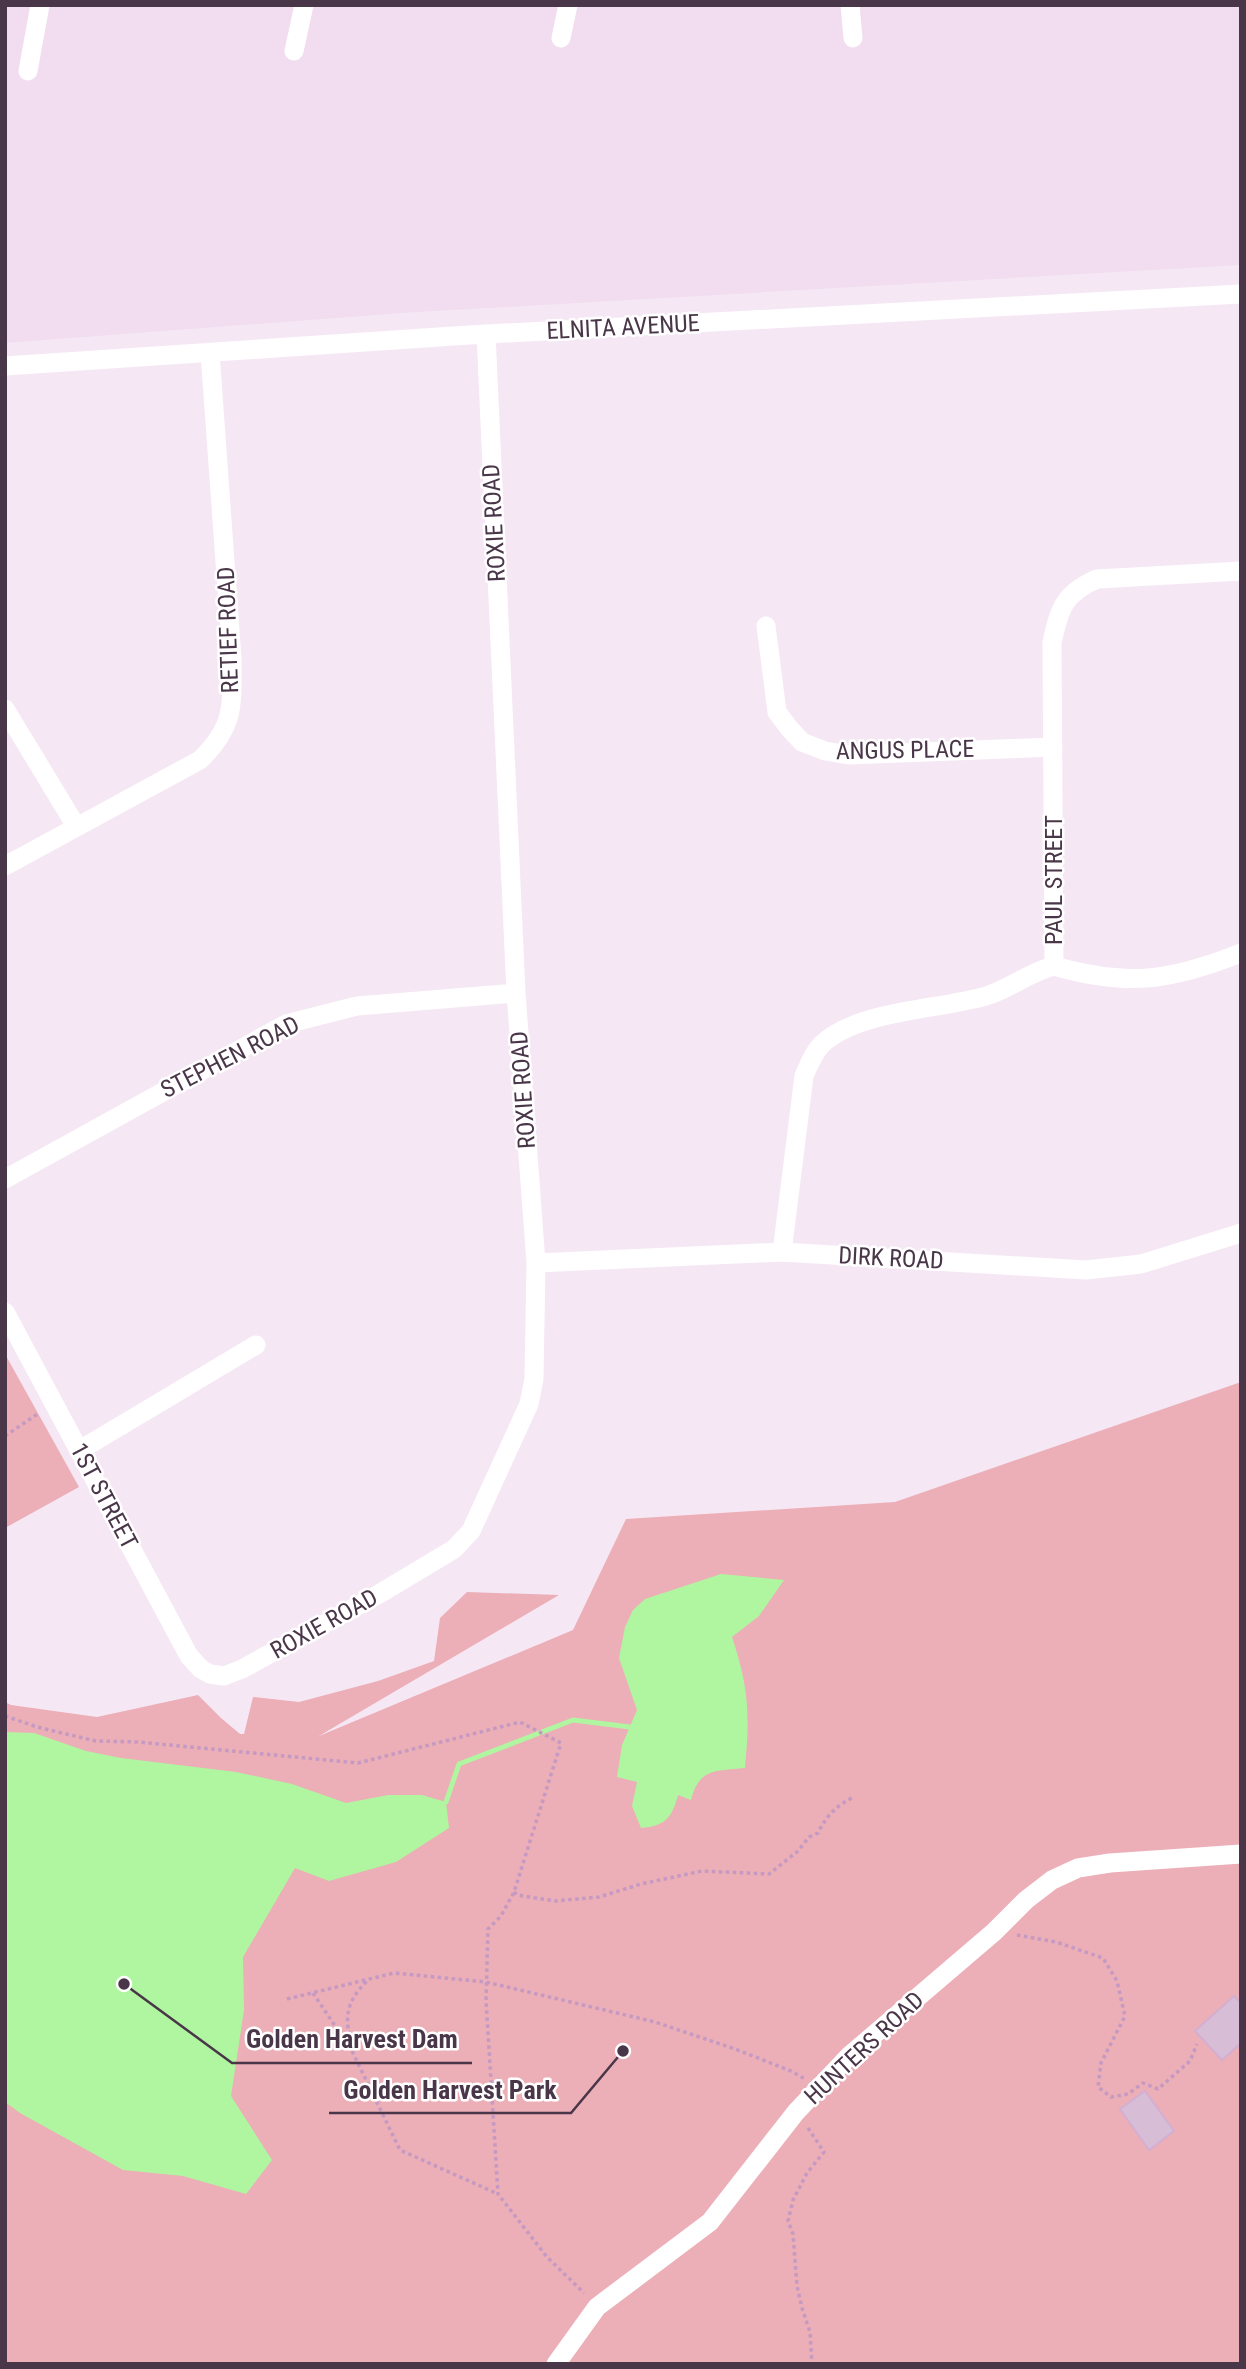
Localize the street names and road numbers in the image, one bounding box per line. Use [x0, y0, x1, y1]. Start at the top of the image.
street label: ELNITA AVENUE [546, 309, 700, 345]
street label: ROXIE ROAD [477, 463, 511, 583]
street label: RETIEF ROAD [212, 566, 244, 694]
street label: ANGUS PLACE [836, 735, 975, 765]
street label: PAUL STREET [1040, 815, 1068, 945]
street label: STEPHEN ROAD [156, 1010, 304, 1104]
street label: ROXIE ROAD [505, 1030, 541, 1150]
street label: DIRK ROAD [838, 1241, 944, 1275]
street label: 1ST STREET [64, 1438, 144, 1554]
street label: ROXIE ROAD [266, 1583, 382, 1665]
street label: HUNTERS ROAD [799, 1986, 929, 2110]

